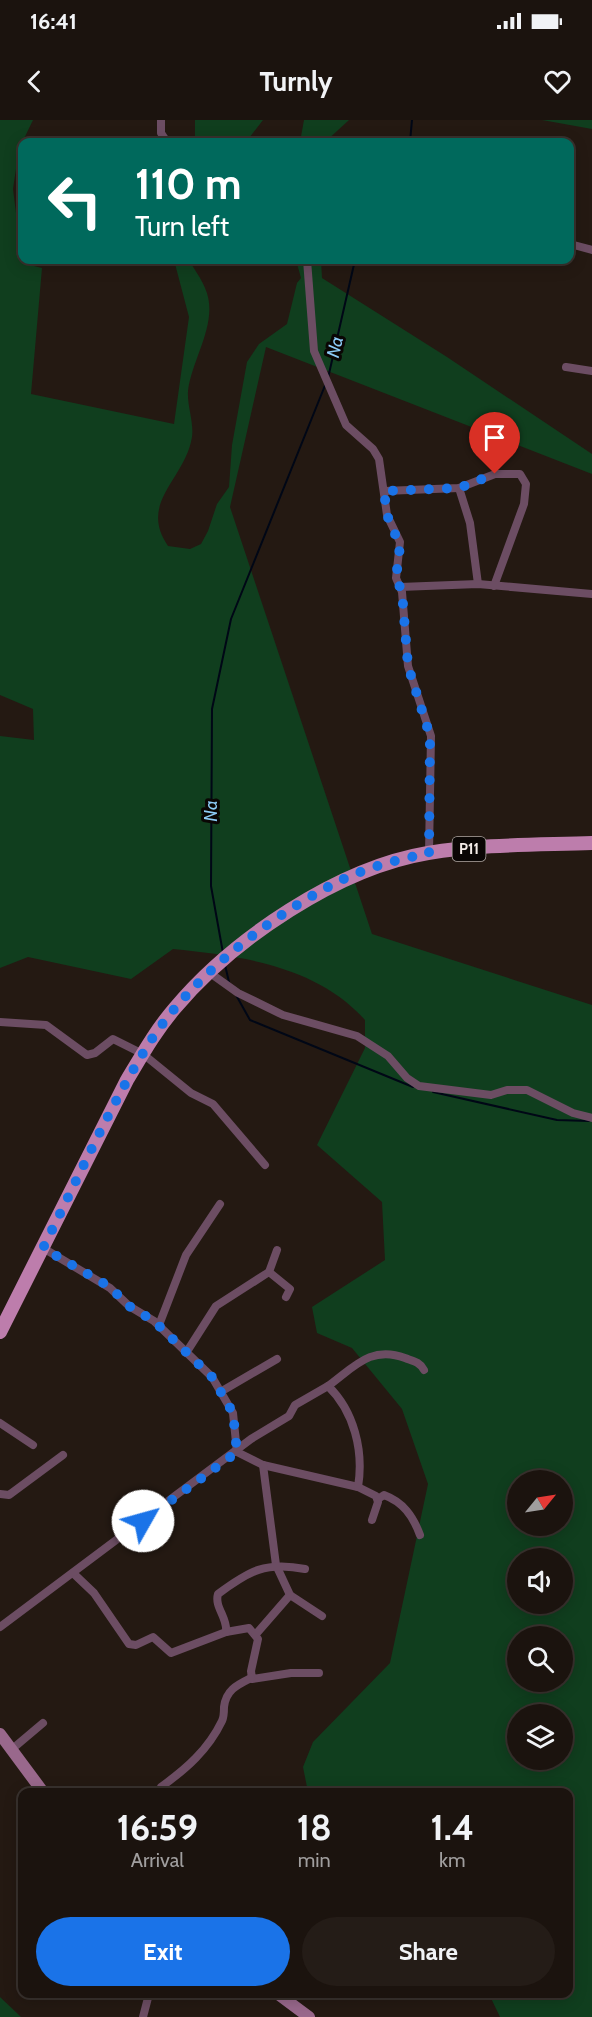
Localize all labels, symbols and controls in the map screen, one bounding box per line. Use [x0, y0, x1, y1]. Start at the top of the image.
text: 16:41 [30, 8, 77, 35]
icon: back [18, 65, 51, 98]
text: Turnly [260, 65, 332, 98]
icon: heart [541, 65, 574, 98]
text: 110 m [135, 158, 242, 210]
icon: left [36, 162, 114, 240]
text: Turn left [135, 210, 229, 243]
water label: Na [322, 334, 348, 360]
pin [469, 412, 520, 474]
icon: arrive [478, 421, 511, 454]
water label: Na [200, 800, 222, 822]
road number: P11 [452, 837, 486, 861]
north arrow [507, 1470, 573, 1536]
map controls [507, 1470, 573, 1770]
position arrow [111, 1489, 175, 1553]
button: sound [507, 1548, 573, 1614]
button: search [507, 1626, 573, 1692]
button: layers [507, 1704, 573, 1770]
text: 16:59 [117, 1805, 198, 1849]
text: 18 [297, 1805, 332, 1849]
text: 1.4 [431, 1805, 474, 1849]
text: Arrival [131, 1848, 184, 1872]
text: min [298, 1848, 331, 1872]
text: km [439, 1848, 466, 1872]
button: Exit [36, 1917, 290, 1986]
button: Share [302, 1917, 555, 1986]

